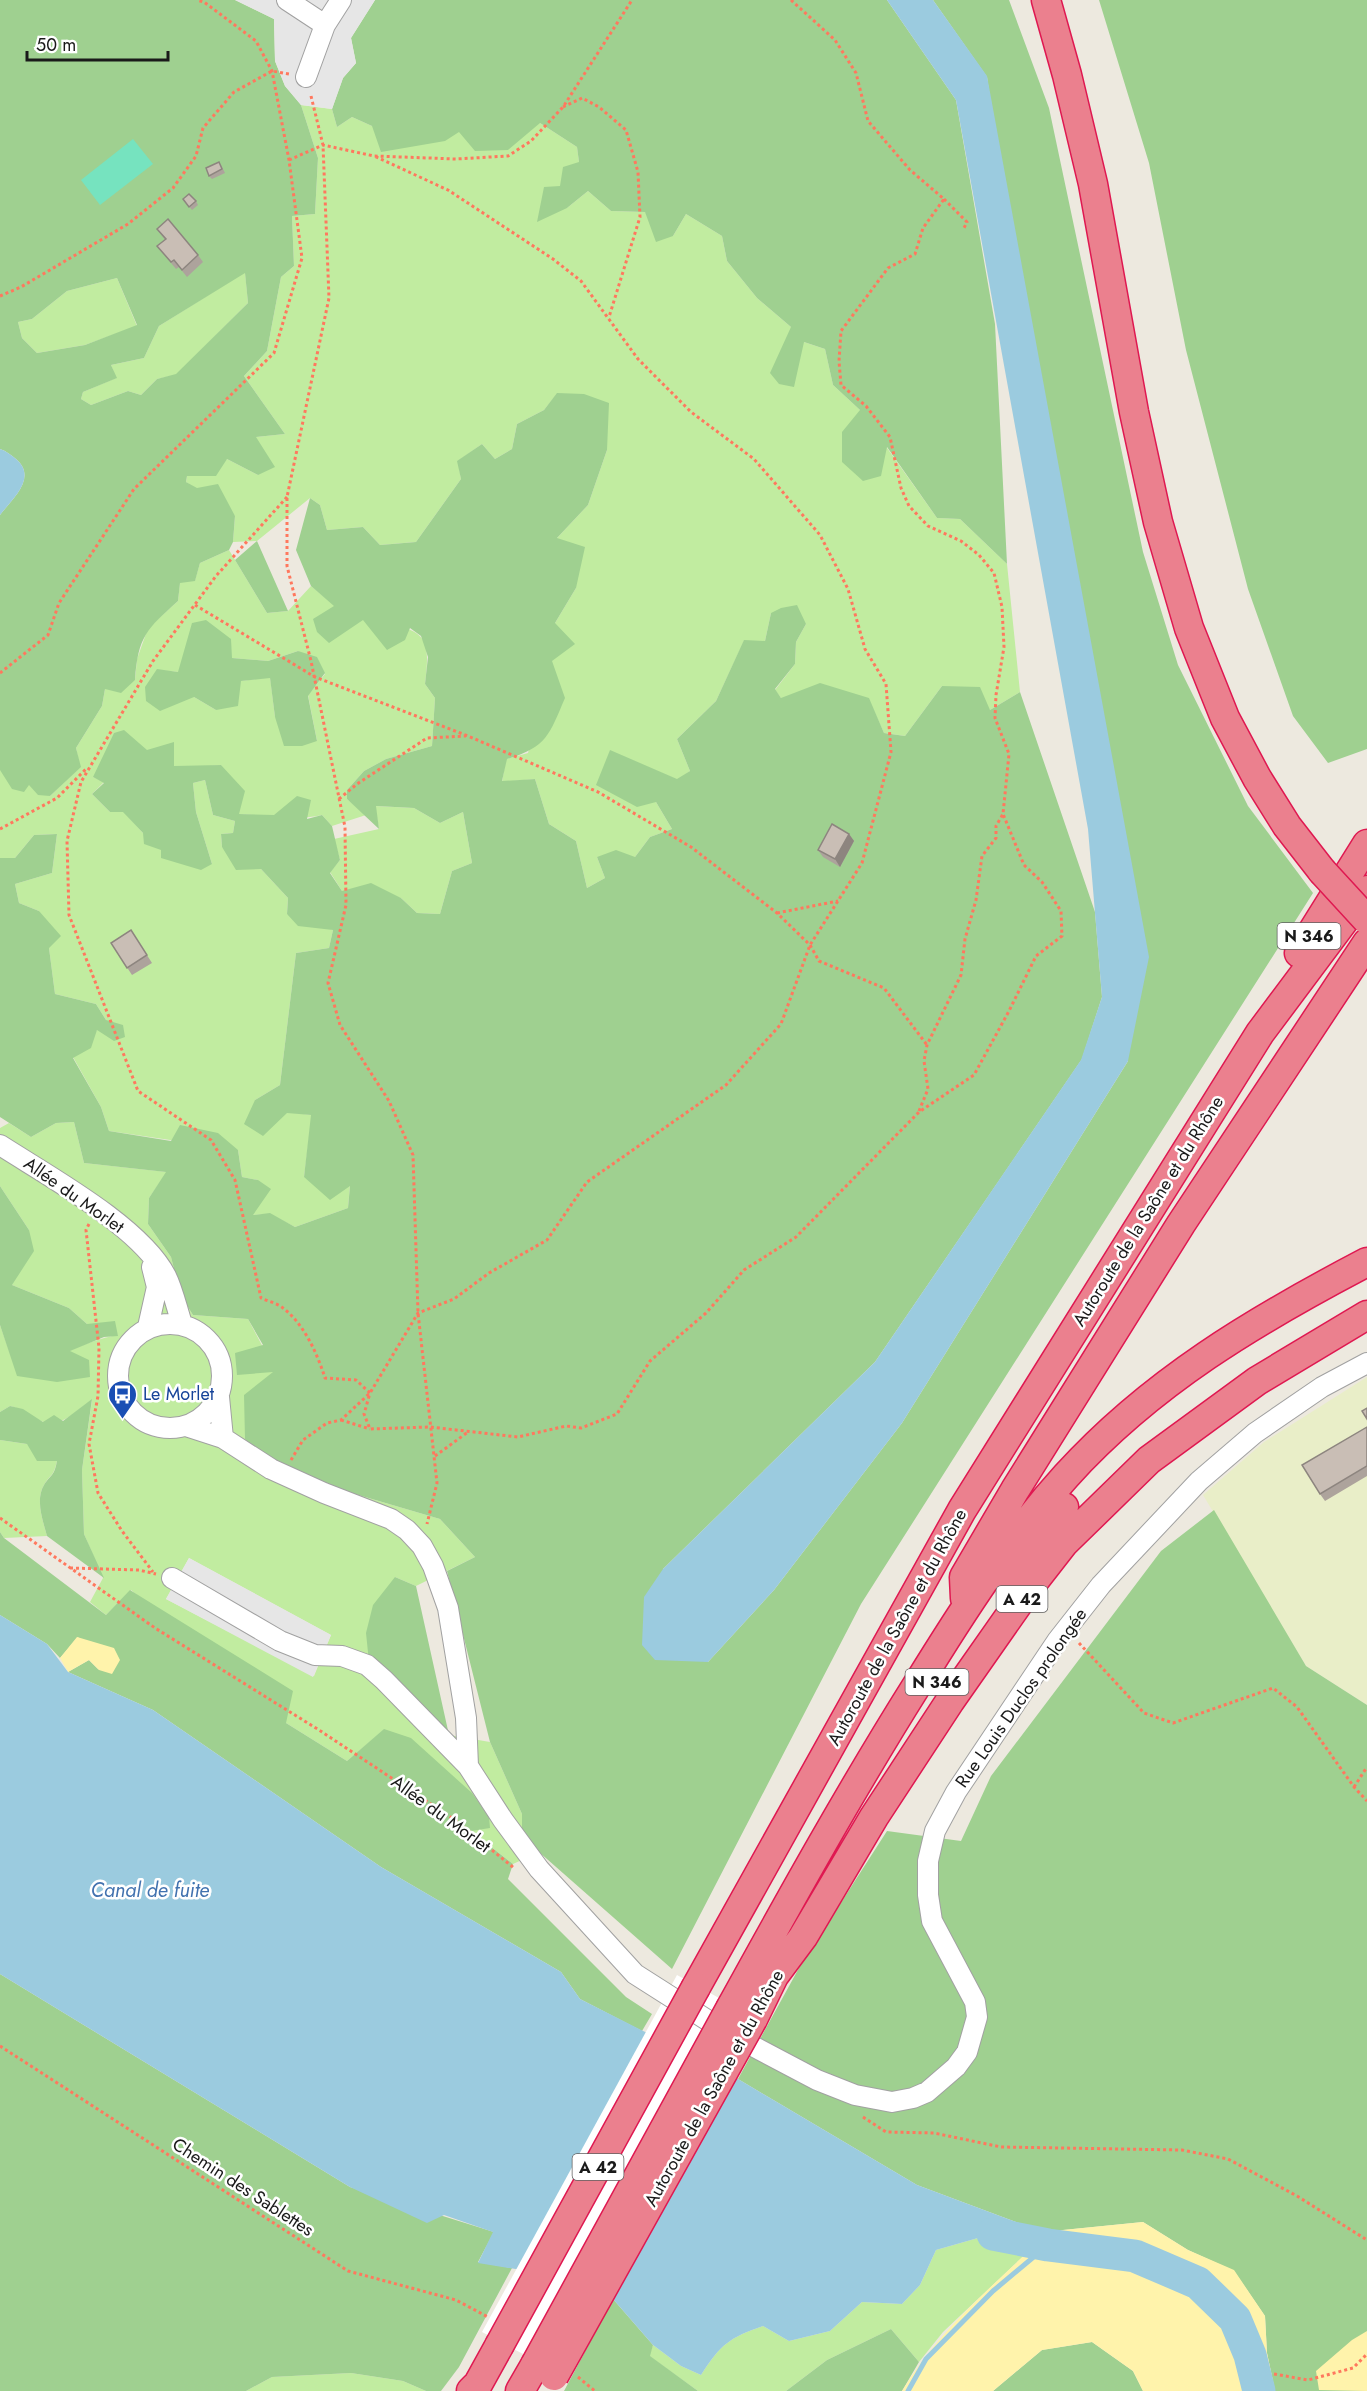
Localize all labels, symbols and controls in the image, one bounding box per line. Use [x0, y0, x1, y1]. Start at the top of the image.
scale bar [27, 24, 168, 62]
text: 50 m [36, 32, 76, 58]
road number: N 346 [1278, 923, 1340, 949]
street label: Autoroute de la Saône et du Rhône [1066, 1091, 1230, 1331]
street label: Allée du Morlet [18, 1151, 130, 1240]
bus stop icon: Le Morlet [106, 1378, 138, 1420]
place label: Le Morlet [143, 1381, 215, 1407]
street label: Autoroute de la Saône et du Rhône [821, 1504, 973, 1750]
road number: A 42 [996, 1586, 1048, 1612]
street label: Rue Louis Duclos prolongée [949, 1603, 1093, 1793]
road number: N 346 [906, 1669, 968, 1695]
street label: Allée du Morlet [386, 1769, 497, 1859]
water label: Canal de fuite [91, 1876, 209, 1905]
street label: Autoroute de la Saône et du Rhône [638, 1965, 790, 2211]
street label: Chemin des Sablettes [167, 2131, 319, 2243]
road number: A 42 [572, 2154, 624, 2180]

